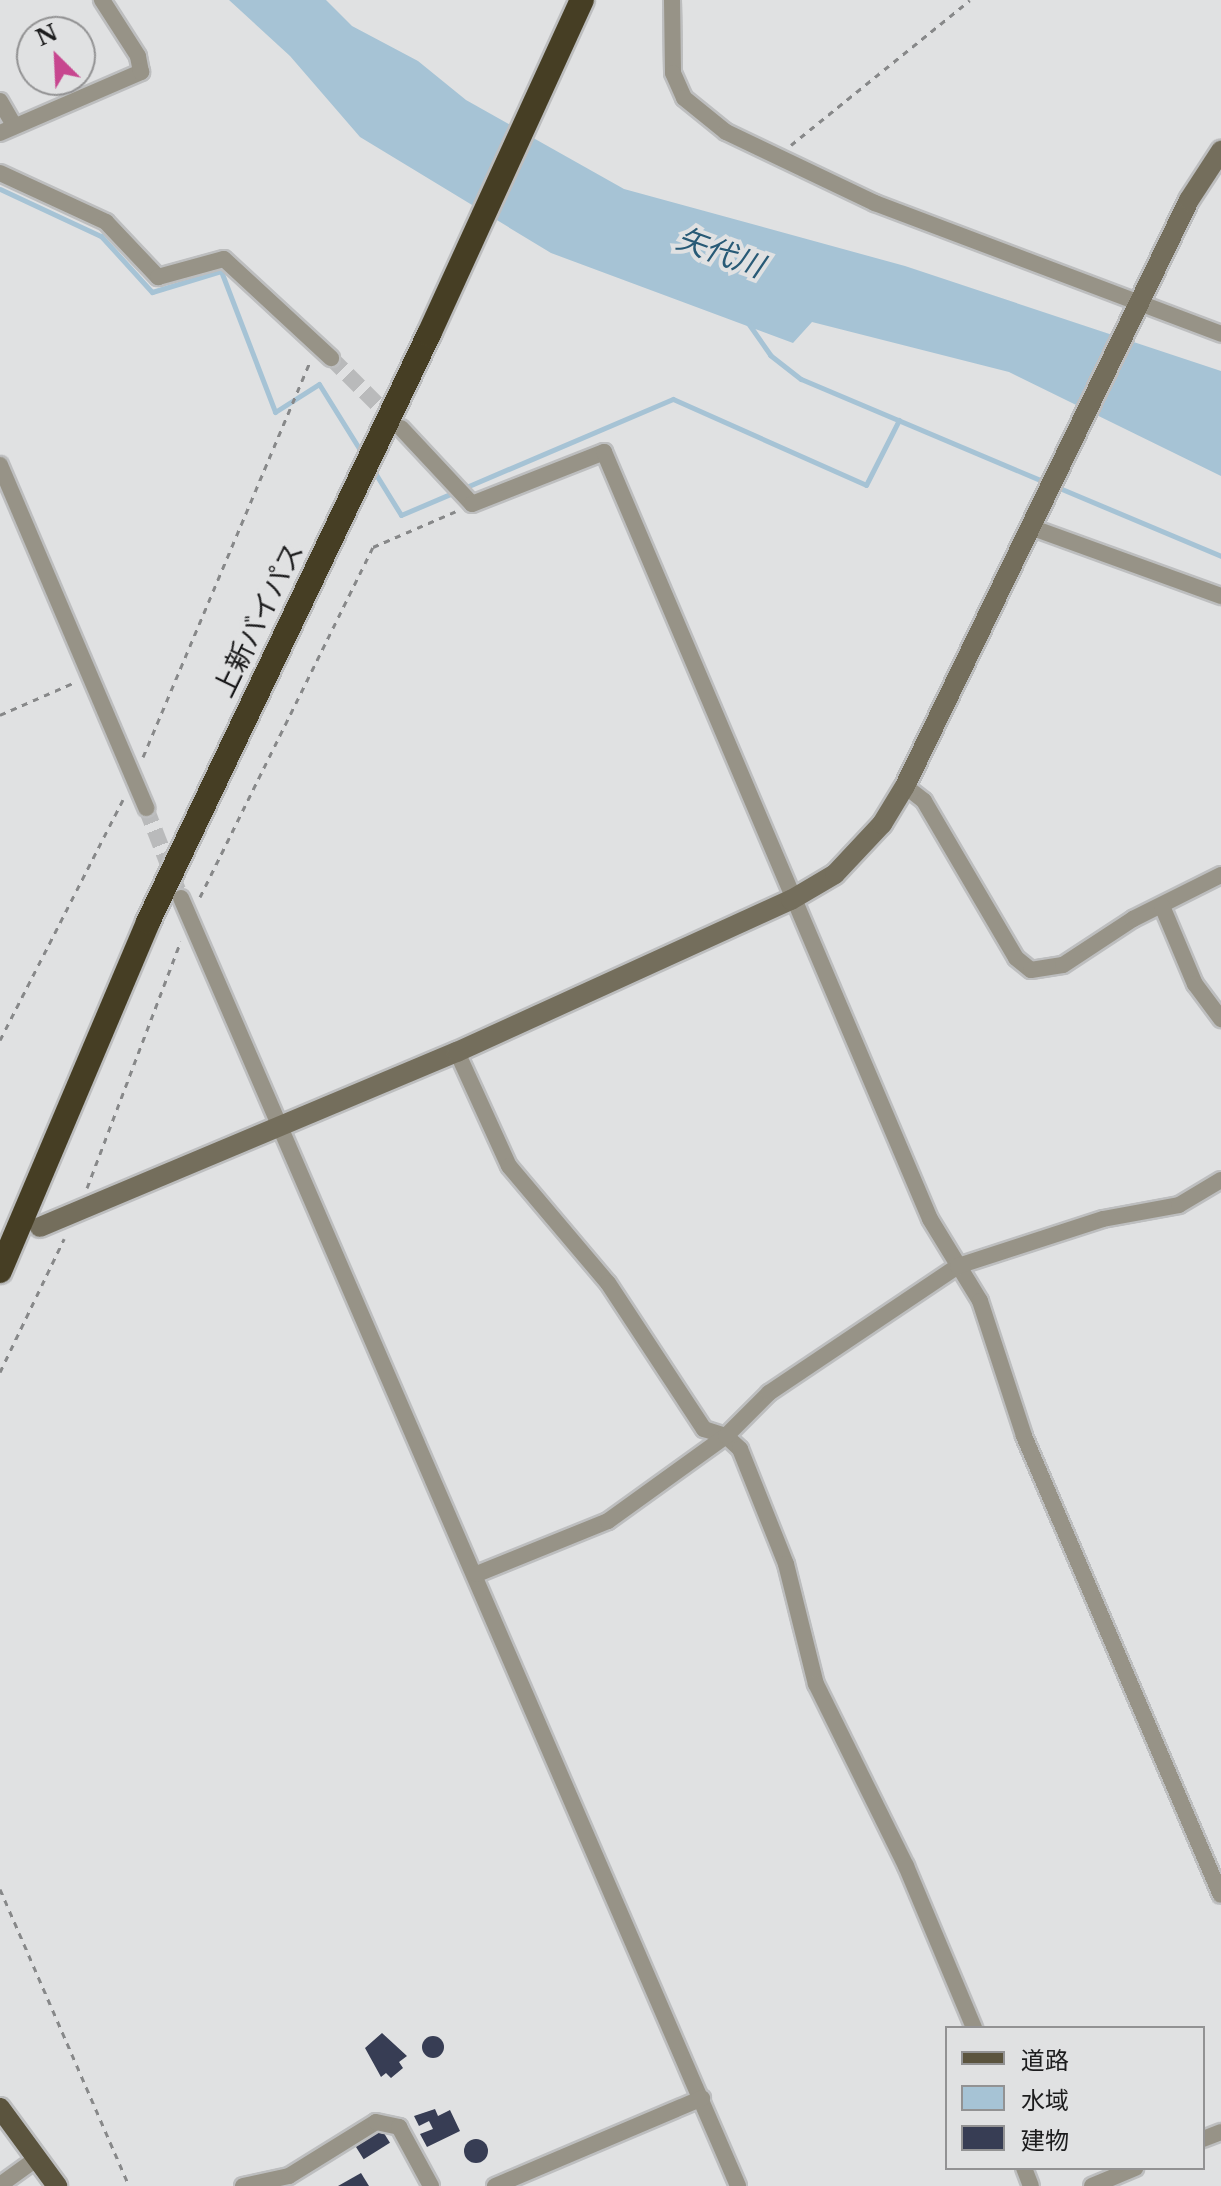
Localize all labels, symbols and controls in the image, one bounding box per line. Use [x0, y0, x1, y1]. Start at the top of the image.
north arrow [16, 16, 96, 96]
text: N [32, 19, 62, 52]
water label: 矢代川 [672, 221, 768, 285]
street label: 上新バイパス [207, 537, 311, 703]
legend [945, 2026, 1205, 2170]
text: 道路 [1021, 2046, 1069, 2075]
text: 水域 [1021, 2086, 1069, 2115]
text: 建物 [1021, 2126, 1069, 2155]

